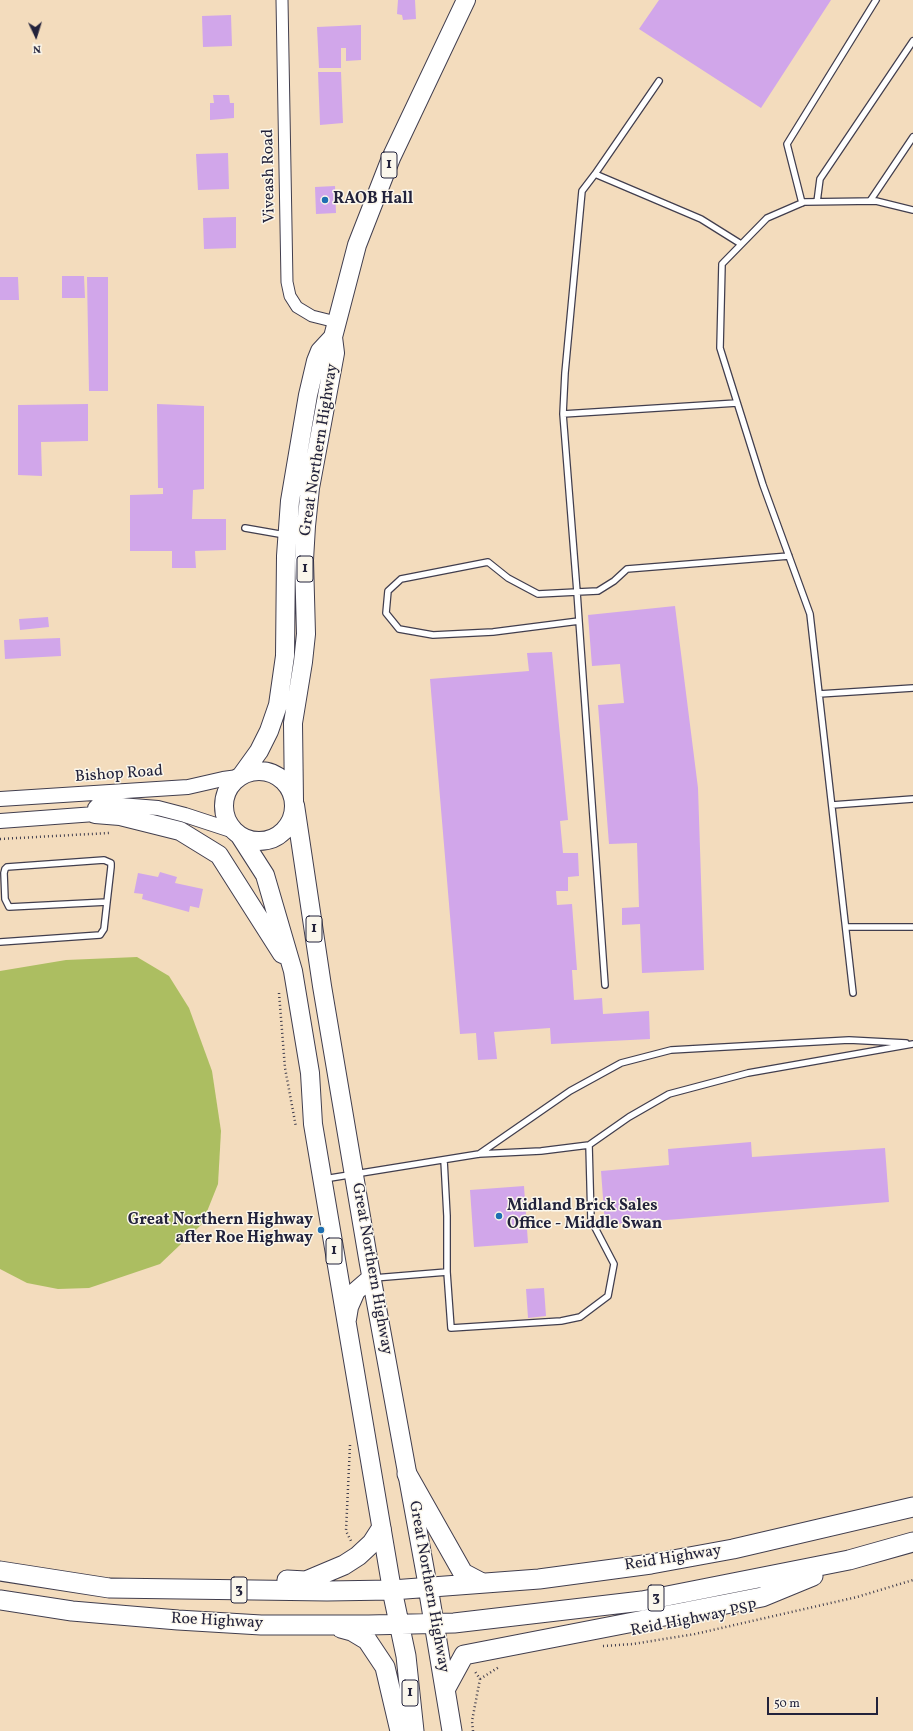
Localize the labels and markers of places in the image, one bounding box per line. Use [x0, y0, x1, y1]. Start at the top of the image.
place label: RAOB Hall [333, 190, 413, 210]
marker: RAOB Hall [320, 195, 330, 205]
place label: Midland Brick Sales Office - Middle Swan [507, 1197, 662, 1235]
place label: Great Northern Highway after Roe Highway [128, 1211, 313, 1249]
marker: Midland Brick Sales Office - Middle Swan [494, 1211, 504, 1221]
marker: Great Northern Highway after Roe Highway [316, 1225, 326, 1235]

